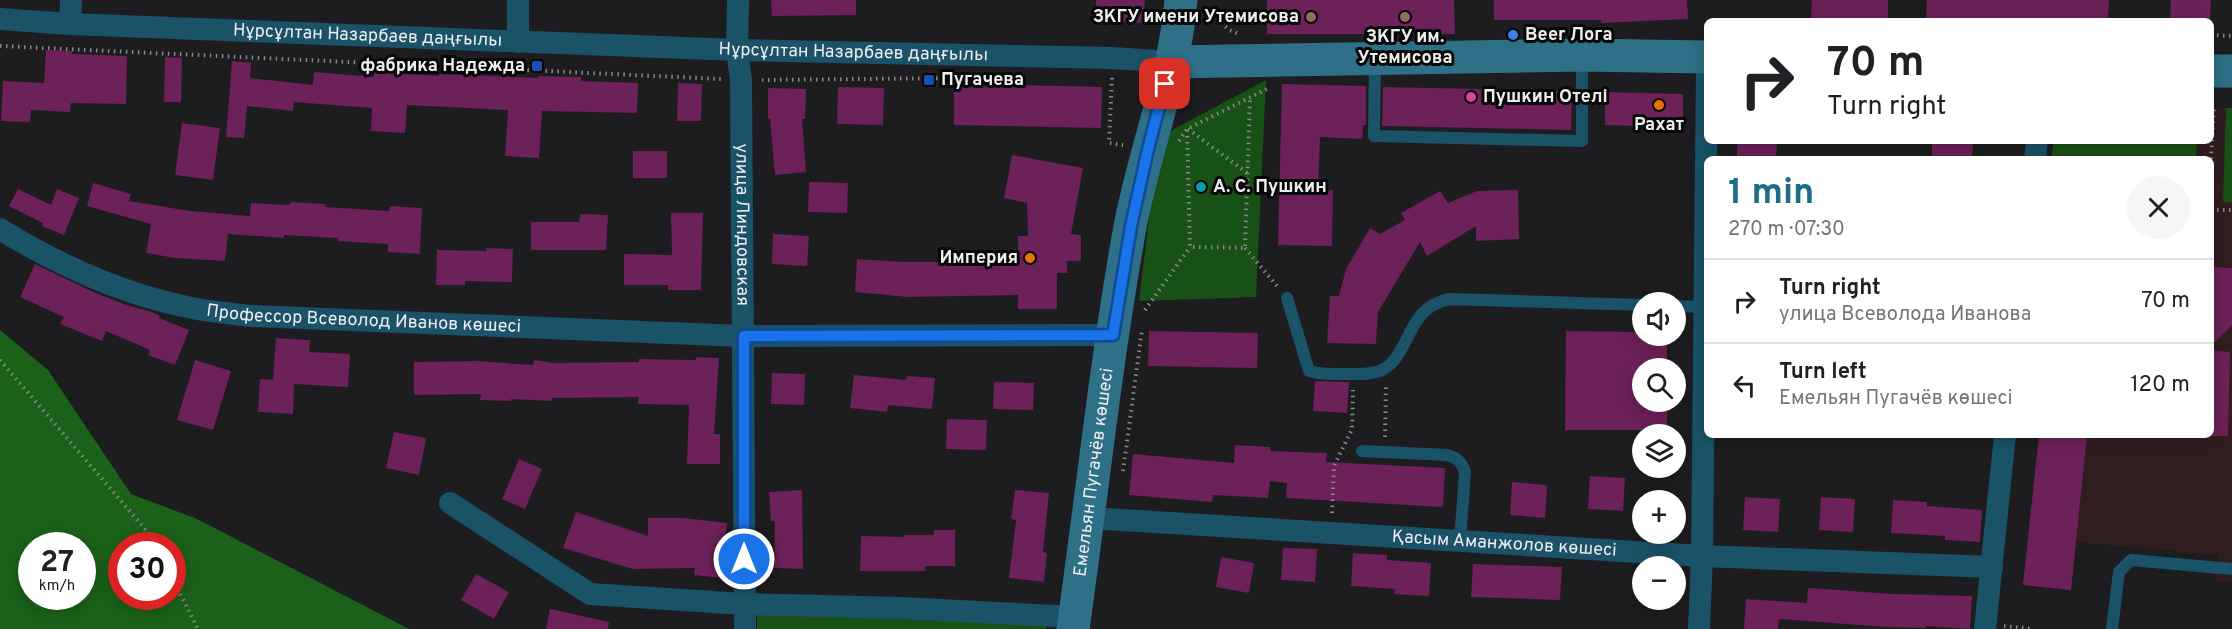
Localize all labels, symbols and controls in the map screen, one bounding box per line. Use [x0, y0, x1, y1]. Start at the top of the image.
place label: ЗКГУ имени Утемисова [1093, 6, 1299, 29]
marker: ЗКГУ имени Утемисова [1304, 10, 1318, 24]
marker: ЗКГУ им. Утемисова [1398, 10, 1412, 24]
street label: Нұрсұлтан Назарбаев даңғылы [232, 19, 503, 52]
place label: Beer Лога [1525, 24, 1613, 47]
place label: ЗКГУ им. Утемисова [1357, 26, 1453, 70]
marker: Beer Лога [1506, 28, 1520, 42]
street label: Нұрсұлтан Назарбаев даңғылы [718, 38, 988, 67]
text: 70 m [1827, 38, 1925, 91]
icon: right [1728, 42, 1806, 120]
place label: фабрика Надежда [360, 55, 525, 78]
pin [1139, 58, 1190, 109]
marker: фабрика Надежда [530, 59, 544, 73]
icon: arrive [1148, 67, 1181, 100]
place label: Пугачева [941, 69, 1024, 92]
marker: Пугачева [922, 73, 936, 87]
place label: Пушкин Отелі [1483, 86, 1608, 109]
marker: Пушкин Отелі [1464, 90, 1478, 104]
text: Turn right [1827, 90, 1946, 124]
marker: Рахат [1652, 98, 1666, 112]
place label: Рахат [1634, 114, 1685, 137]
street label: улица Линдовская [730, 143, 754, 306]
text: 1 min [1728, 171, 1814, 217]
place label: А. С. Пушкин [1213, 176, 1327, 199]
button: close [2127, 176, 2190, 239]
marker: А. С. Пушкин [1194, 180, 1208, 194]
text: 270 m · 07:30 [1728, 217, 1845, 243]
place label: Империя [939, 247, 1018, 270]
marker: Империя [1023, 251, 1037, 265]
text: Turn right [1779, 275, 1881, 302]
icon: right [1728, 285, 1761, 318]
text: 70 m [2141, 288, 2190, 315]
map controls [1632, 292, 1686, 610]
button: sound [1632, 292, 1686, 346]
street label: Профессор Всеволод Иванов көшесі [205, 299, 522, 338]
text: улица Всеволода Иванова [1779, 302, 2031, 328]
button: search [1632, 358, 1686, 412]
text: Turn left [1779, 359, 1867, 386]
street label: Емельян Пугачёв көшесі [1069, 367, 1119, 578]
icon: left [1728, 369, 1761, 402]
text: 120 m [2130, 372, 2190, 399]
text: Емельян Пугачёв көшесі [1779, 386, 2013, 412]
button: layers [1632, 424, 1686, 478]
button: + [1632, 490, 1686, 544]
street label: Қасым Аманжолов көшесі [1391, 525, 1617, 562]
position arrow [712, 527, 776, 591]
speed limit sign: 30 [108, 532, 186, 610]
text: 27 [40, 545, 74, 582]
button: − [1632, 556, 1686, 610]
text: km/h [39, 577, 75, 596]

